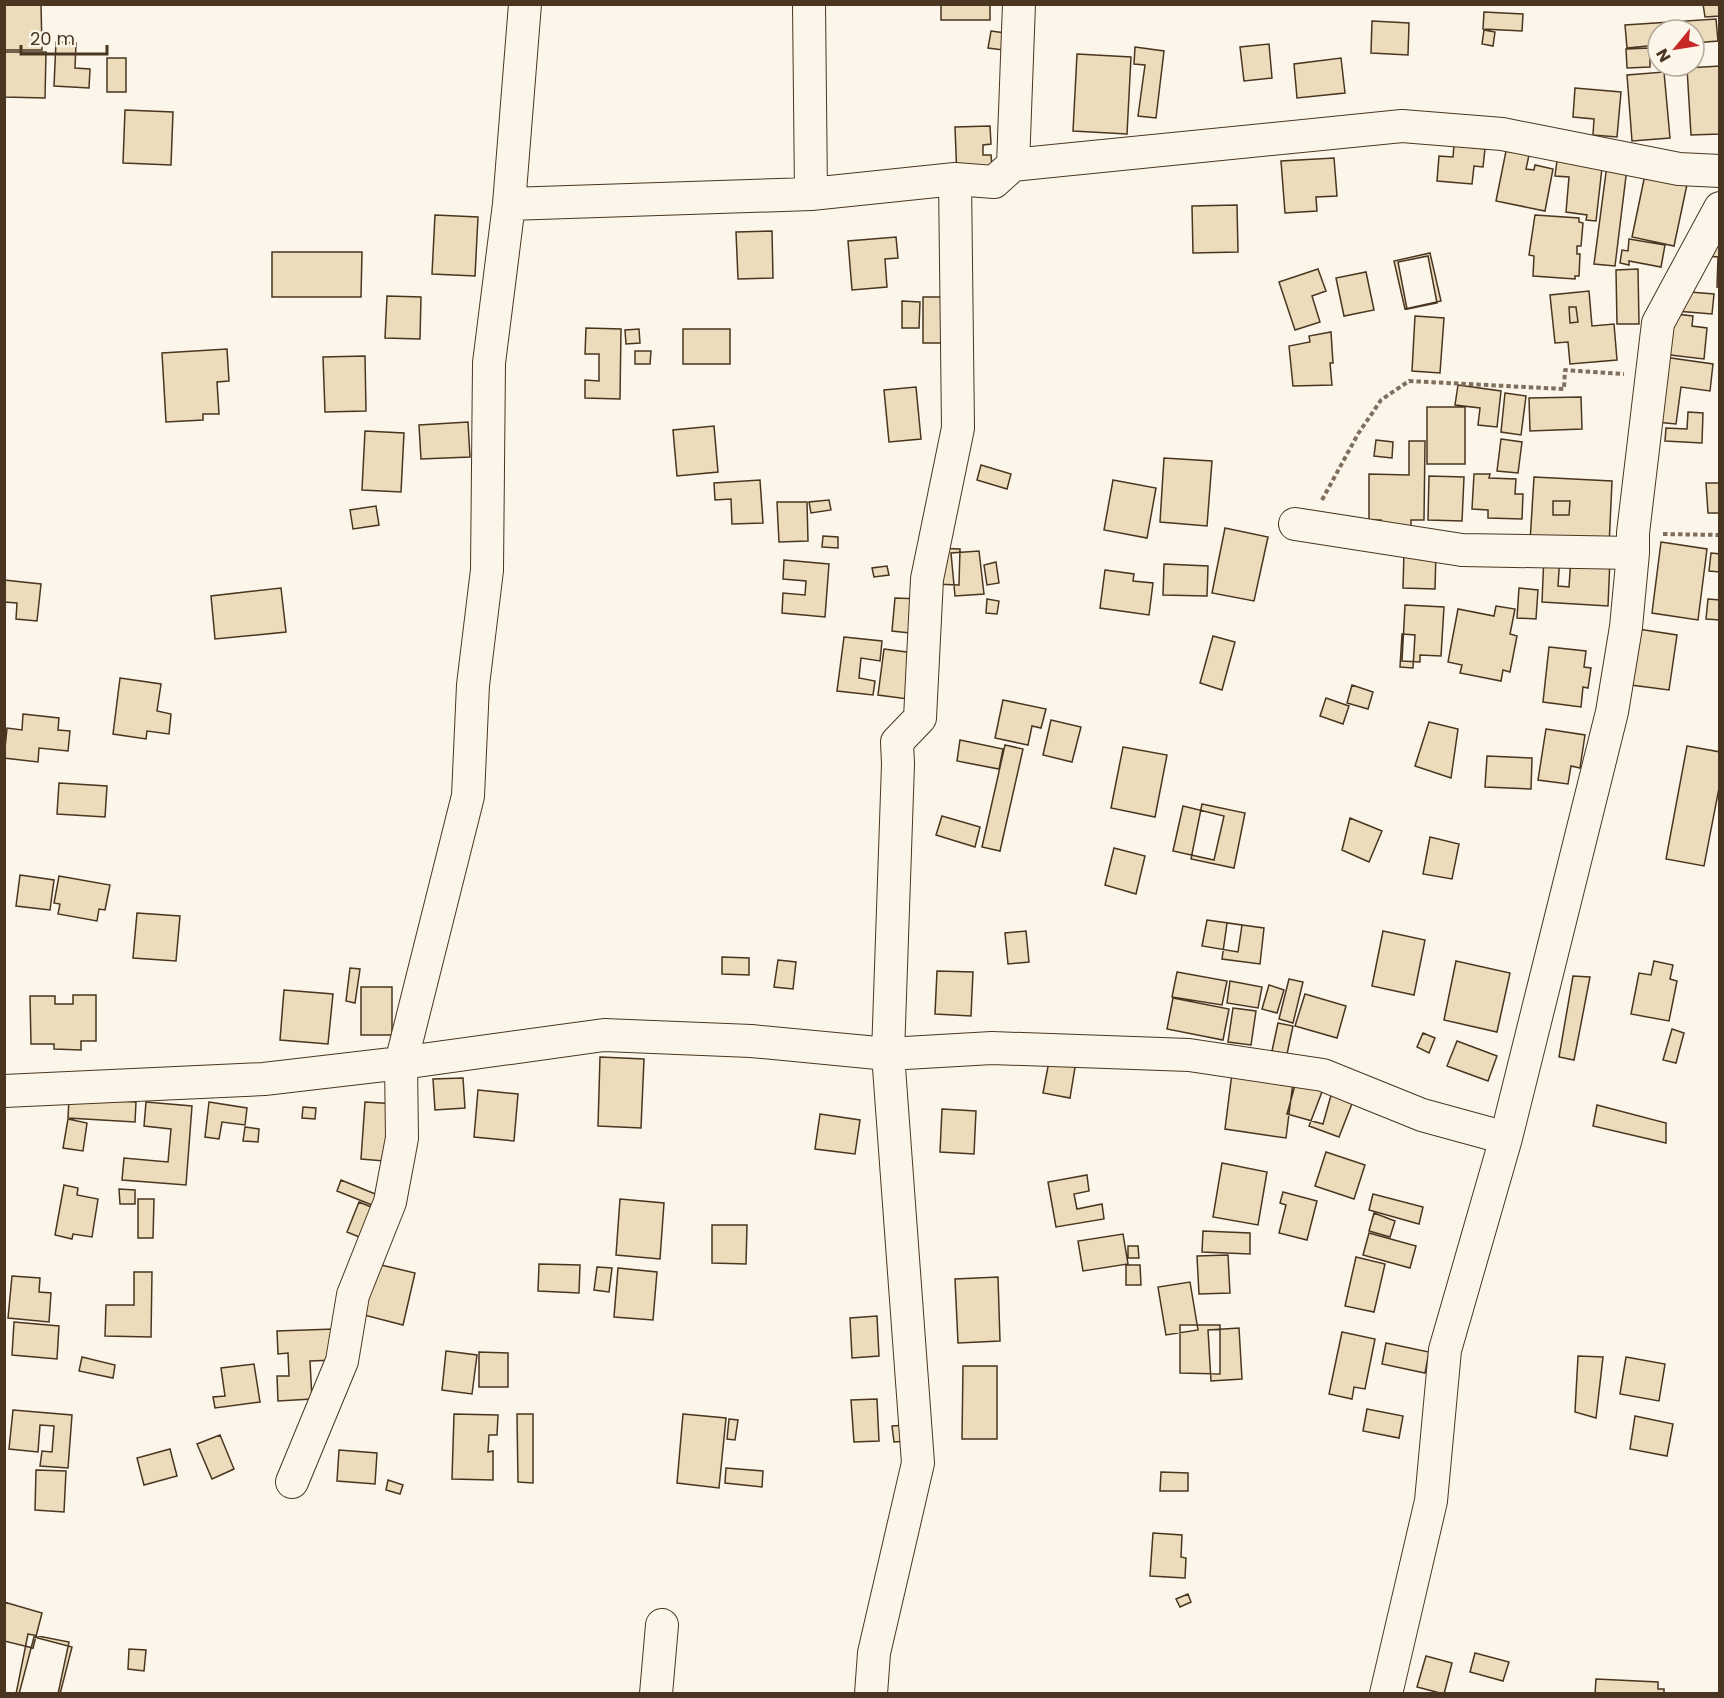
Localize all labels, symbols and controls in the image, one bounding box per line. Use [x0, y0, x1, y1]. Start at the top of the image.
scale bar [21, 18, 106, 56]
north arrow [1646, 18, 1706, 78]
text: 20 m [30, 26, 75, 51]
text: N [1650, 44, 1676, 66]

